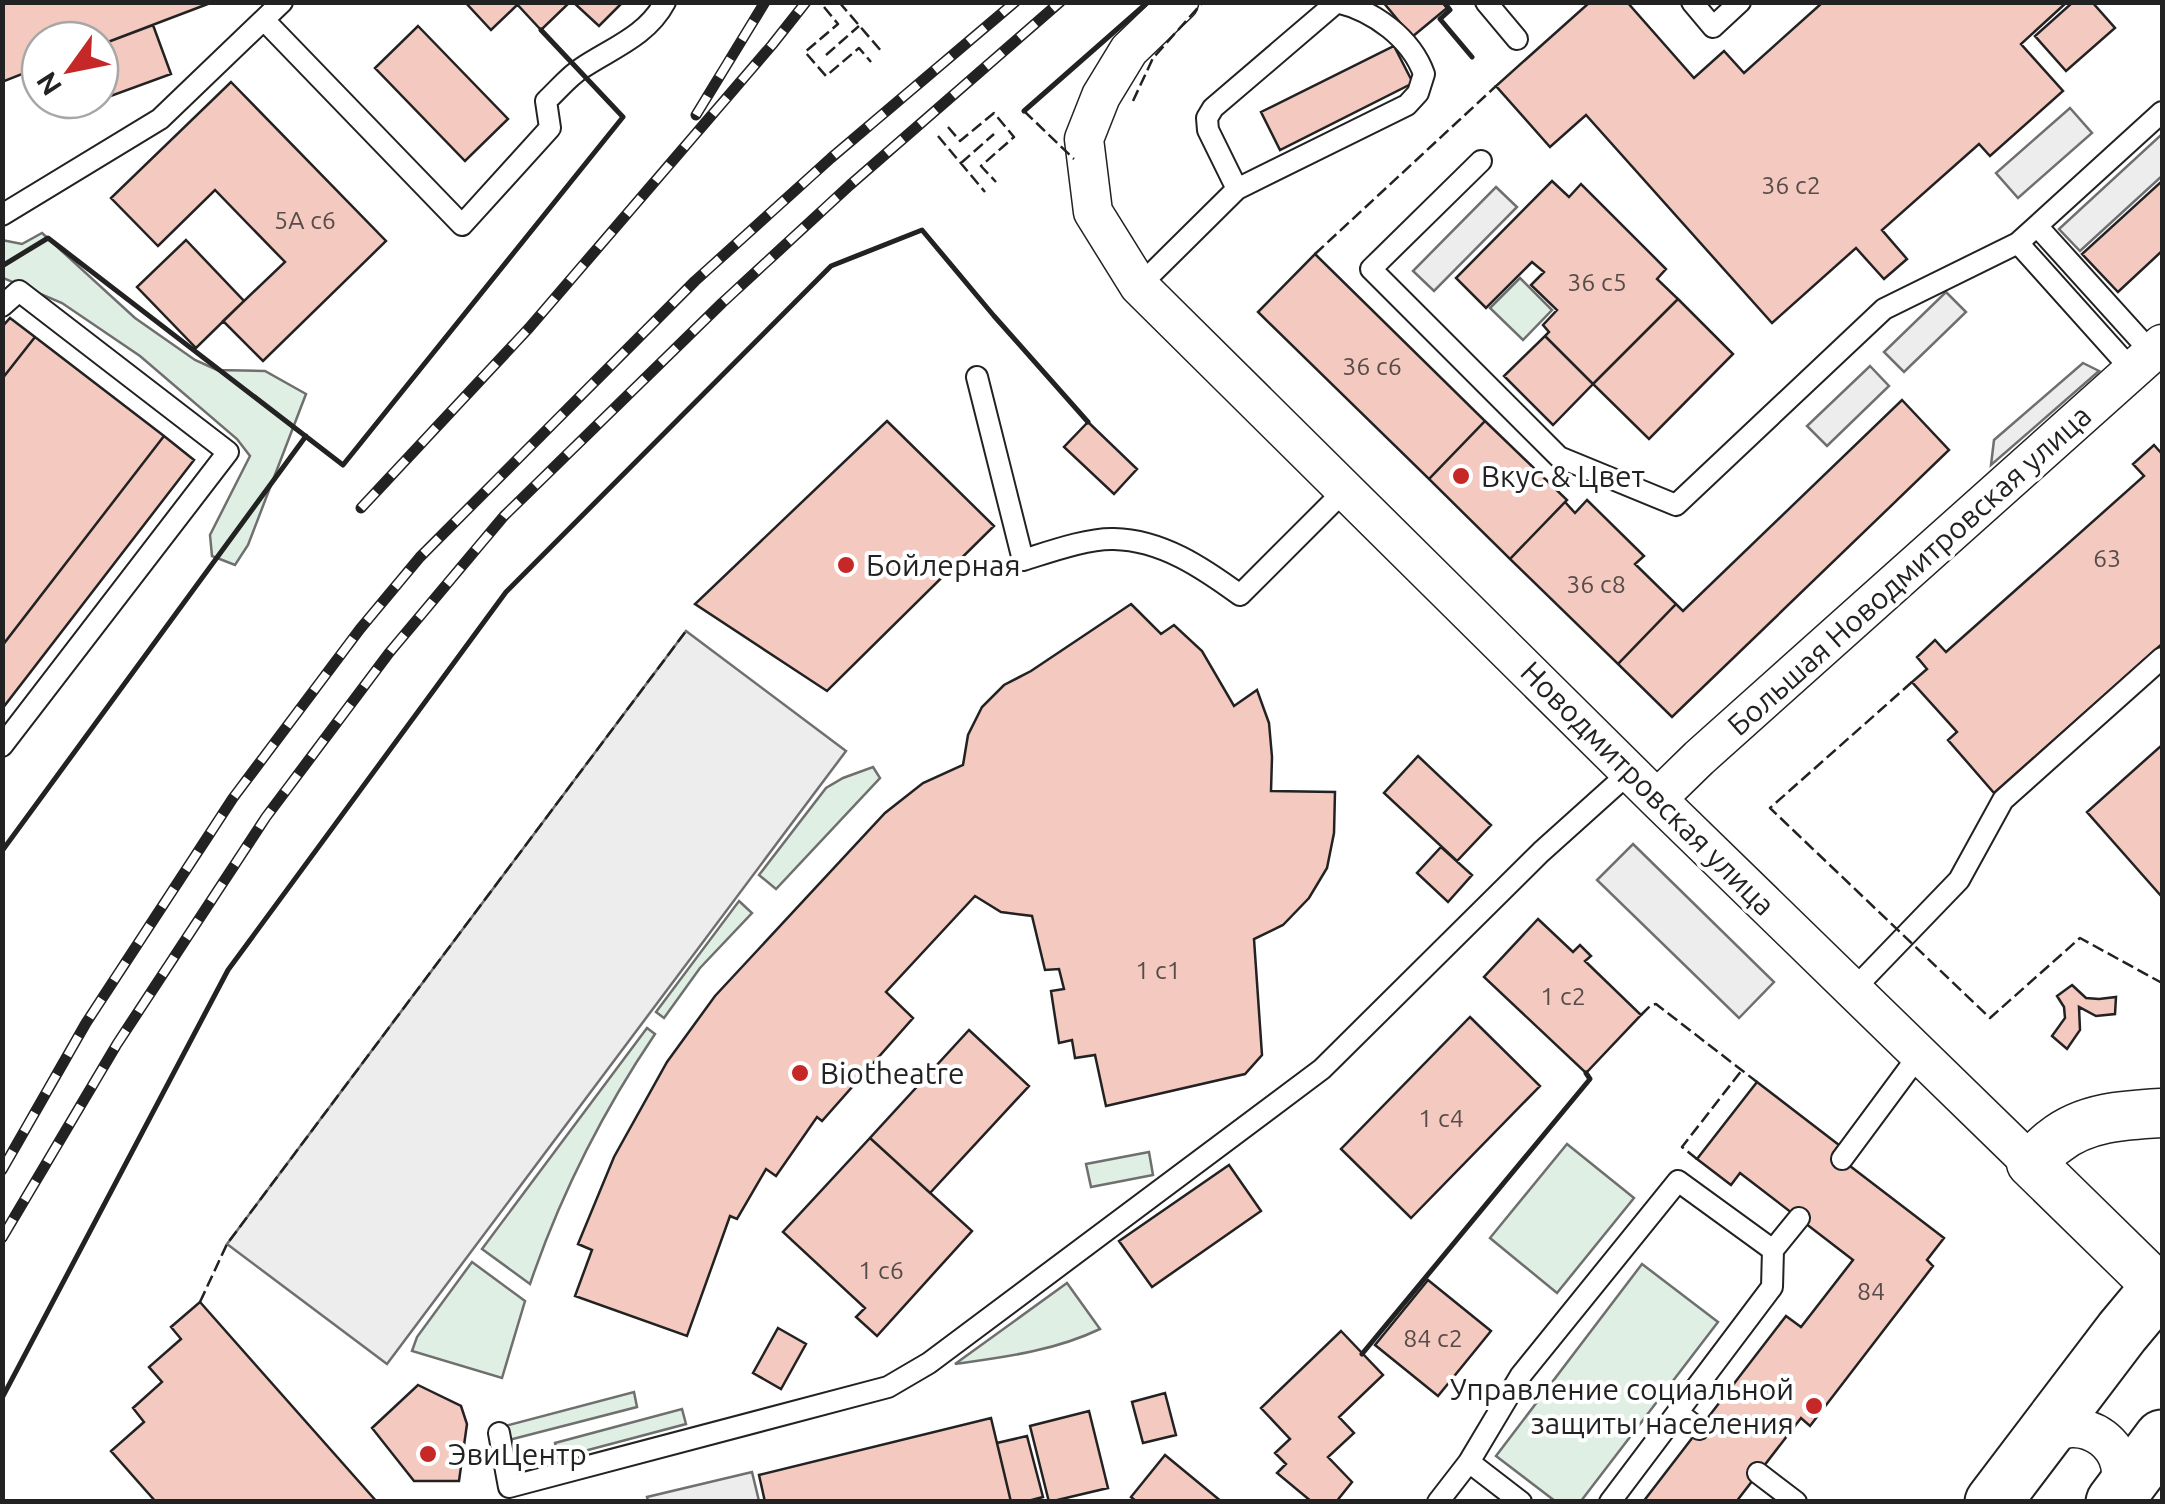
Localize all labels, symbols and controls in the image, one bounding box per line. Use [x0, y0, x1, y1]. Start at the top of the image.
north arrow [20, 20, 120, 120]
text: N [30, 67, 67, 101]
house number: 36 с2 [1761, 171, 1821, 199]
house number: 5А с6 [274, 206, 336, 234]
house number: 36 с5 [1567, 268, 1627, 296]
house number: 36 с6 [1342, 352, 1402, 380]
street label: Большая Новодмитровская улица [1721, 398, 2097, 742]
place label: Вкус & Цвет [1481, 459, 1645, 493]
marker: Вкус & Цвет [1450, 465, 1472, 487]
house number: 63 [2093, 544, 2121, 572]
place label: Бойлерная [866, 548, 1021, 582]
marker: Бойлерная [835, 554, 857, 576]
house number: 36 с8 [1566, 570, 1626, 598]
street label: Новодмитровская улица [1514, 654, 1782, 922]
house number: 1 с1 [1135, 956, 1181, 984]
house number: 1 с2 [1540, 982, 1586, 1010]
place label: Biotheatre [820, 1056, 964, 1090]
marker: Biotheatre [789, 1062, 811, 1084]
house number: 1 с4 [1418, 1104, 1464, 1132]
house number: 1 с6 [858, 1256, 904, 1284]
house number: 84 [1857, 1277, 1885, 1305]
house number: 84 с2 [1403, 1324, 1463, 1352]
place label: Управление социальной защиты населения [1450, 1372, 1794, 1440]
marker: Управление социальной защиты населения [1803, 1395, 1825, 1417]
place label: ЭвиЦентр [448, 1437, 587, 1471]
marker: ЭвиЦентр [417, 1443, 439, 1465]

